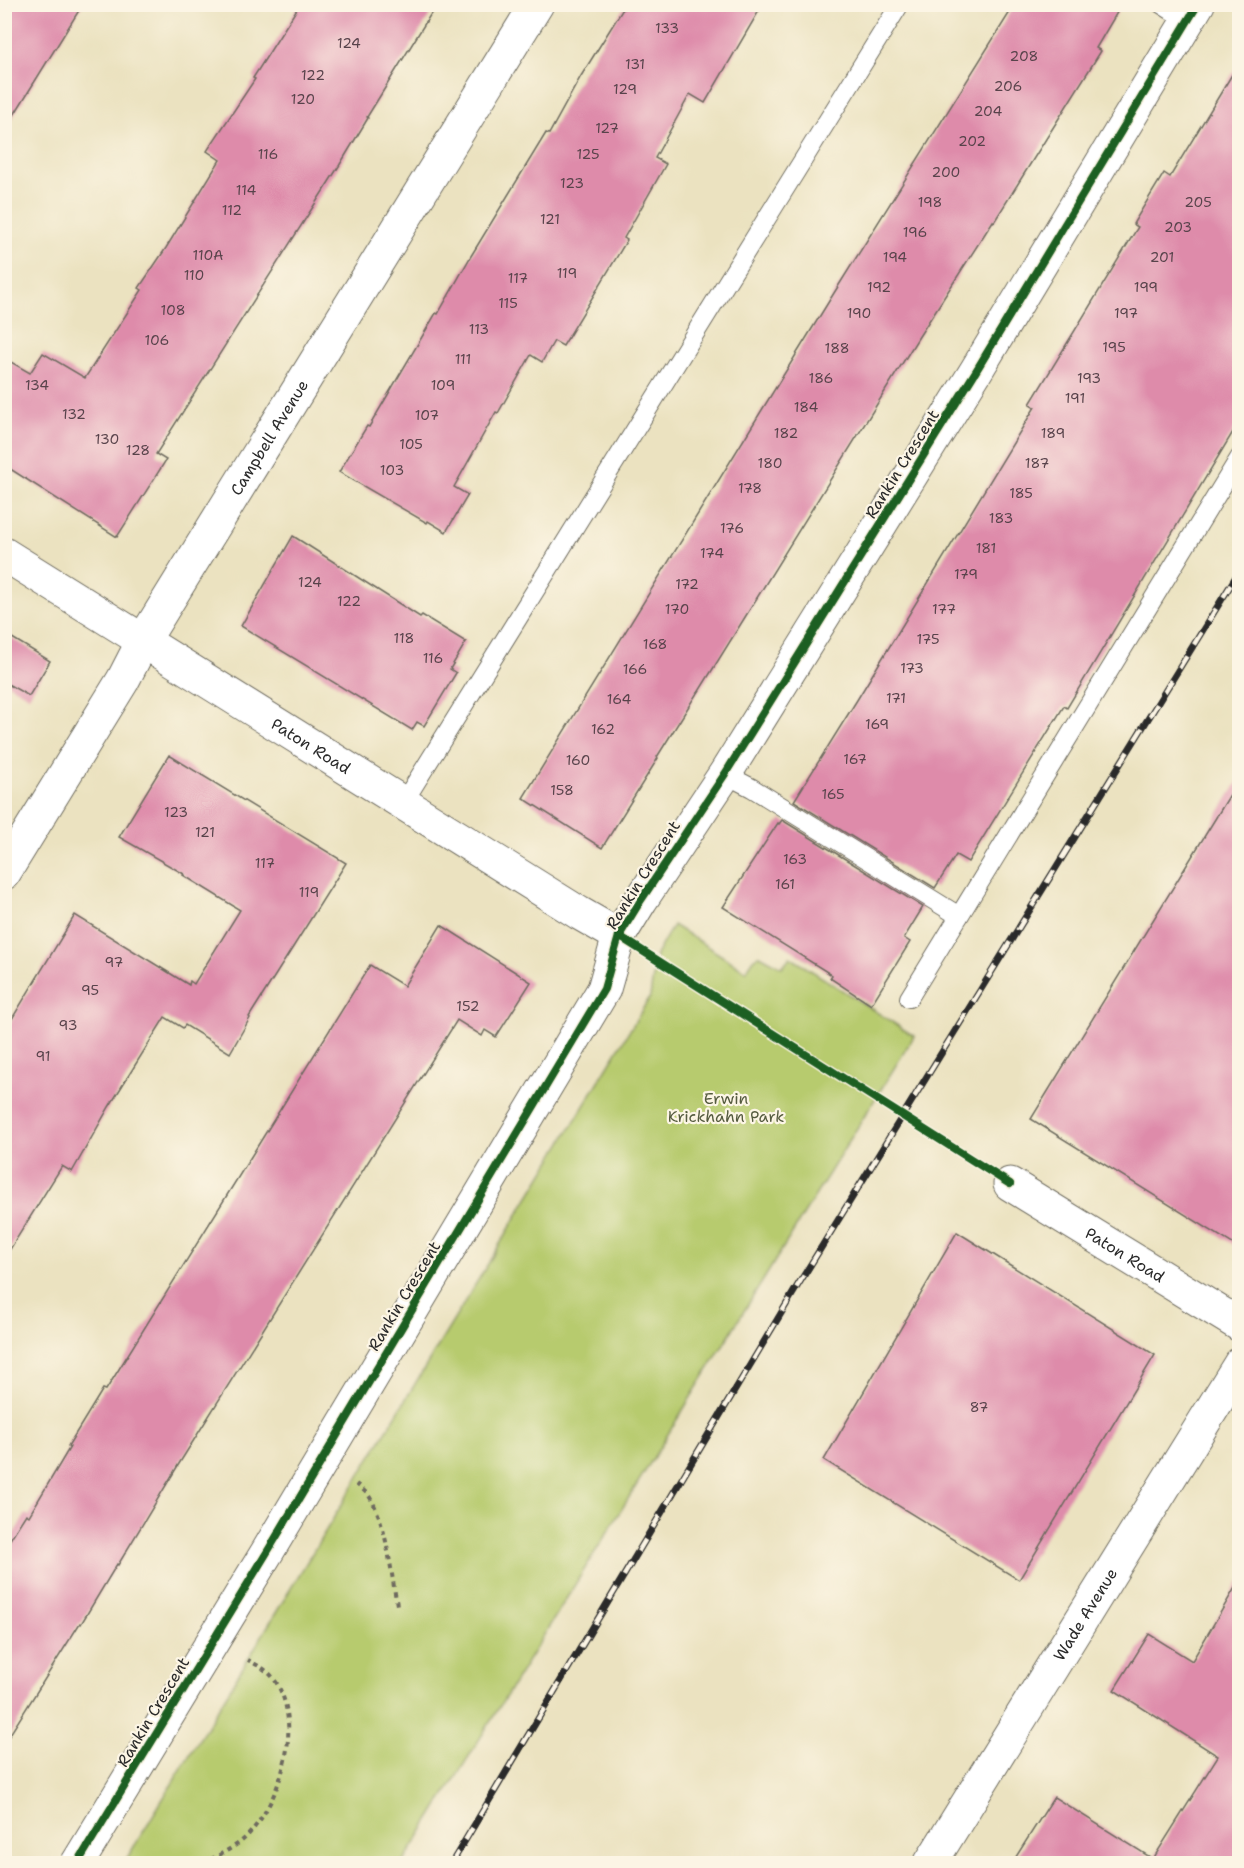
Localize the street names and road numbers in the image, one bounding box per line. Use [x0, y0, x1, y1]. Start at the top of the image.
street label: Campbell Avenue [225, 376, 313, 499]
street label: Rankin Crescent [860, 406, 944, 522]
street label: Paton Road [267, 713, 355, 778]
street label: Rankin Crescent [601, 817, 685, 933]
street label: Paton Road [1081, 1222, 1169, 1287]
street label: Rankin Crescent [363, 1237, 445, 1355]
street label: Wade Avenue [1048, 1564, 1122, 1665]
street label: Rankin Crescent [112, 1653, 194, 1771]

